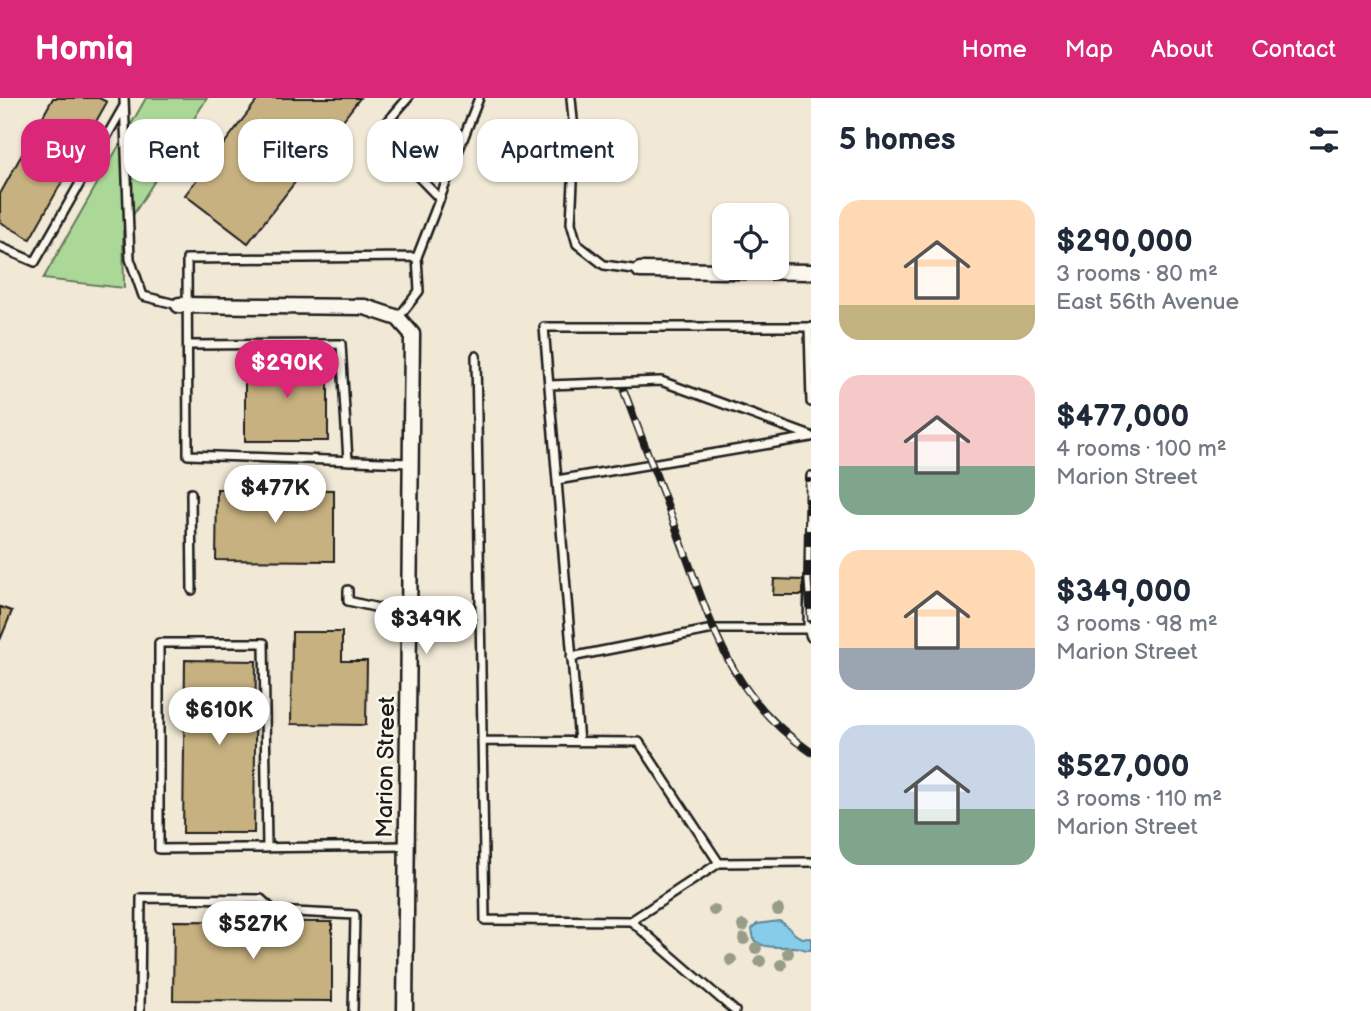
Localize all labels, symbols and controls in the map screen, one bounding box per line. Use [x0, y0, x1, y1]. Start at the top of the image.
text: Homiq [35, 29, 133, 69]
text: Home [962, 35, 1027, 64]
text: Map [1065, 35, 1113, 64]
text: About [1151, 35, 1213, 64]
text: Contact [1251, 35, 1336, 64]
chip: Buy [21, 119, 110, 182]
chip: Rent [124, 119, 224, 182]
chip: Filters [238, 119, 353, 182]
chip: New [367, 119, 463, 182]
chip: Apartment [477, 119, 638, 182]
icon: filters [1305, 121, 1343, 159]
text: 5 homes [839, 122, 956, 158]
map controls [712, 203, 789, 280]
button: locate [712, 203, 789, 280]
text: $290,000 [1056, 224, 1193, 260]
icon: home [895, 228, 979, 312]
text: 3 rooms · 80 m² [1056, 260, 1218, 288]
text: East 56th Avenue [1056, 288, 1239, 316]
pin: $290K [238, 341, 336, 400]
text: $290K [251, 349, 323, 377]
text: $477,000 [1056, 399, 1189, 435]
icon: home [895, 403, 979, 487]
text: 4 rooms · 100 m² [1056, 435, 1227, 463]
text: Marion Street [1056, 463, 1198, 491]
pin: $477K [226, 466, 324, 525]
text: $477K [240, 474, 310, 502]
text: $349,000 [1056, 574, 1191, 610]
icon: home [895, 578, 979, 662]
pin: $349K [377, 596, 475, 656]
text: $349K [390, 605, 462, 633]
text: 3 rooms · 98 m² [1056, 610, 1218, 638]
text: Marion Street [1056, 638, 1198, 666]
pin: $610K [170, 688, 268, 747]
text: $610K [185, 696, 253, 724]
street label: Marion Street [371, 696, 401, 838]
text: $527,000 [1056, 749, 1190, 785]
icon: home [895, 753, 979, 837]
text: 3 rooms · 110 m² [1056, 785, 1222, 813]
text: Marion Street [1056, 813, 1198, 841]
pin: $527K [204, 902, 302, 961]
text: $527K [218, 910, 288, 938]

